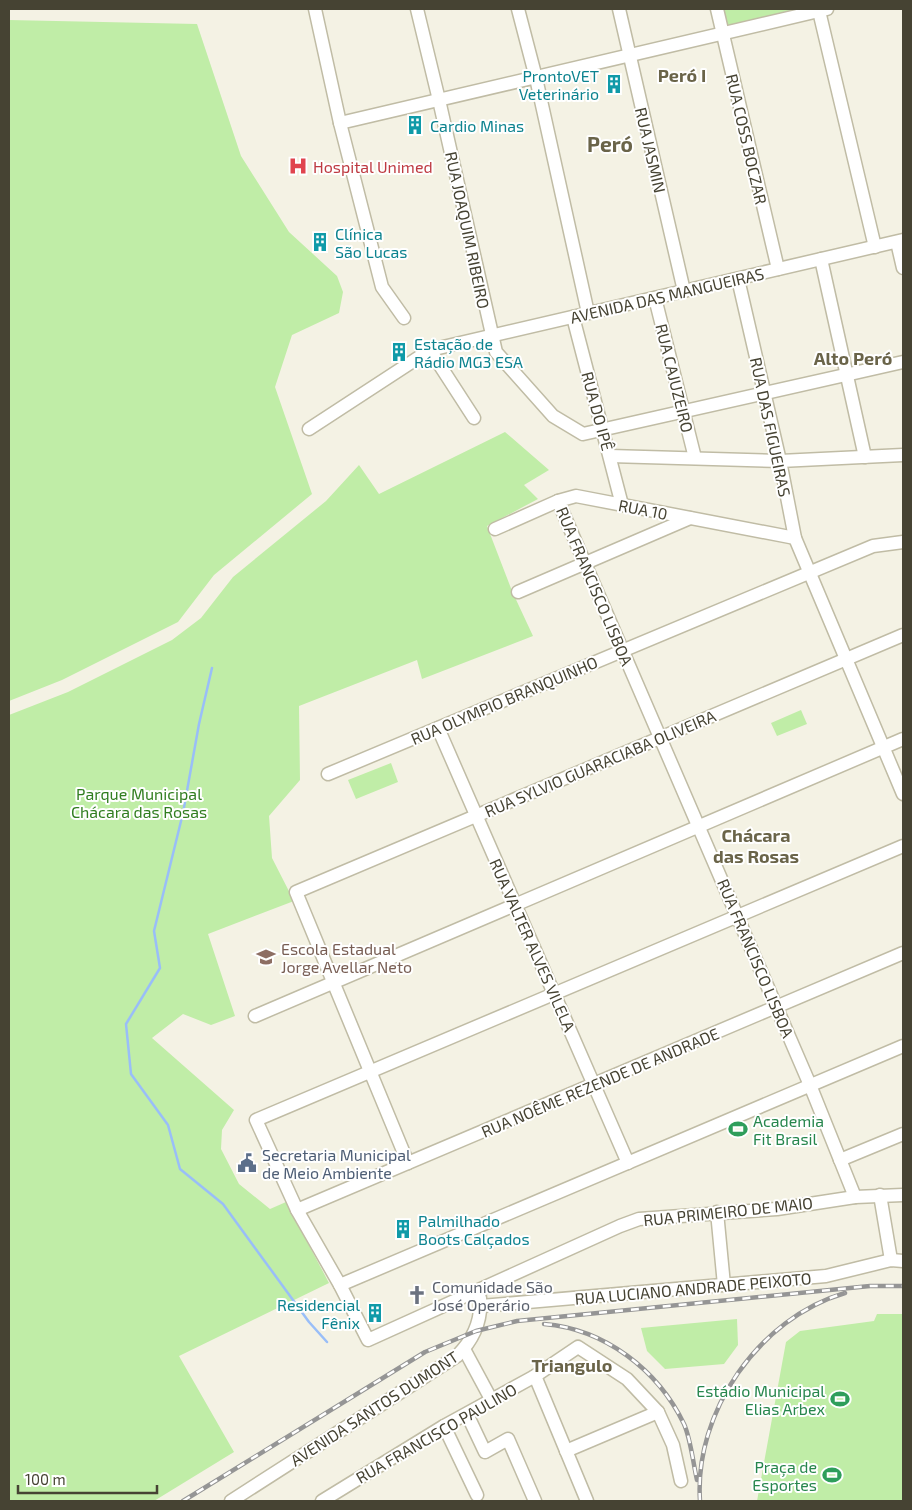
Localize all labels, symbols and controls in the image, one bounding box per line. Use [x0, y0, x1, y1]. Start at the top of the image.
district label: Peró I [658, 64, 706, 86]
place label: ProntoVET Veterinário [519, 66, 599, 103]
street label: RUA COSS BOCZAR [723, 72, 771, 206]
building icon: ProntoVET Veterinário [603, 73, 625, 95]
street label: RUA JASMIN [632, 105, 670, 195]
building icon: Cardio Minas [404, 114, 426, 136]
place label: Cardio Minas [430, 116, 524, 135]
district label: Peró [587, 131, 633, 156]
street label: RUA JOAQUIM RIBEIRO [441, 150, 494, 311]
hospital icon: Hospital Unimed [287, 155, 309, 177]
place label: Hospital Unimed [313, 157, 433, 176]
place label: Clínica São Lucas [335, 224, 408, 261]
building icon: Clínica São Lucas [309, 231, 331, 253]
street label: AVENIDA DAS MANGUEIRAS [568, 263, 766, 327]
street label: RUA CAJUZEIRO [652, 322, 698, 434]
place label: Estação de Rádio MG3 ESA [414, 334, 523, 371]
building icon: Estação de Rádio MG3 ESA [388, 341, 410, 363]
district label: Alto Peró [814, 347, 892, 369]
street label: RUA DAS FIGUEIRAS [747, 355, 795, 499]
street label: RUA DO IPÊ [578, 369, 618, 453]
street label: RUA 10 [617, 495, 669, 523]
street label: RUA FRANCISCO LISBOA [553, 504, 637, 668]
street label: RUA OLYMPIO BRANQUINHO [408, 652, 601, 749]
street label: RUA SYLVIO GUARACIABA OLIVEIRA [482, 706, 718, 820]
park label: Parque Municipal Chácara das Rosas [71, 784, 207, 821]
district label: Chácara das Rosas [713, 824, 799, 867]
street label: RUA VALTER ALVES VILELA [486, 856, 580, 1034]
street label: RUA FRANCISCO LISBOA [714, 876, 798, 1040]
place label: Escola Estadual Jorge Avellar Neto [281, 939, 412, 976]
school or university icon: Escola Estadual Jorge Avellar Neto [255, 946, 277, 968]
street label: RUA NOÊME REZENDE DE ANDRADE [478, 1023, 722, 1141]
place label: Academia Fit Brasil [753, 1111, 824, 1148]
sports icon: Academia Fit Brasil [727, 1118, 749, 1140]
place label: Secretaria Municipal de Meio Ambiente [262, 1145, 411, 1182]
public building icon: Secretaria Municipal de Meio Ambiente [236, 1152, 258, 1174]
street label: RUA PRIMEIRO DE MAIO [642, 1193, 814, 1229]
place label: Palmilhado Boots Calçados [418, 1211, 530, 1249]
building icon: Palmilhado Boots Calçados [392, 1218, 414, 1240]
street label: RUA LUCIANO ANDRADE PEIXOTO [574, 1268, 812, 1308]
place label: Comunidade São José Operário [432, 1277, 553, 1314]
church icon: Comunidade São José Operário [406, 1284, 428, 1306]
place label: Residencial Fênix [277, 1295, 361, 1332]
building icon: Residencial Fênix [364, 1302, 386, 1324]
street label: AVENIDA SANTOS DUMONT [286, 1347, 462, 1469]
district label: Triangulo [532, 1354, 612, 1376]
street label: RUA FRANCISCO PAULINO [352, 1379, 520, 1487]
place label: Estádio Municipal Elias Arbex [696, 1381, 826, 1418]
sports icon: Estádio Municipal Elias Arbex [829, 1388, 851, 1410]
place label: Praça de Esportes [752, 1457, 817, 1494]
scale bar [18, 1462, 156, 1494]
sports icon: Praça de Esportes [821, 1464, 843, 1486]
text: 100 m [25, 1470, 66, 1488]

